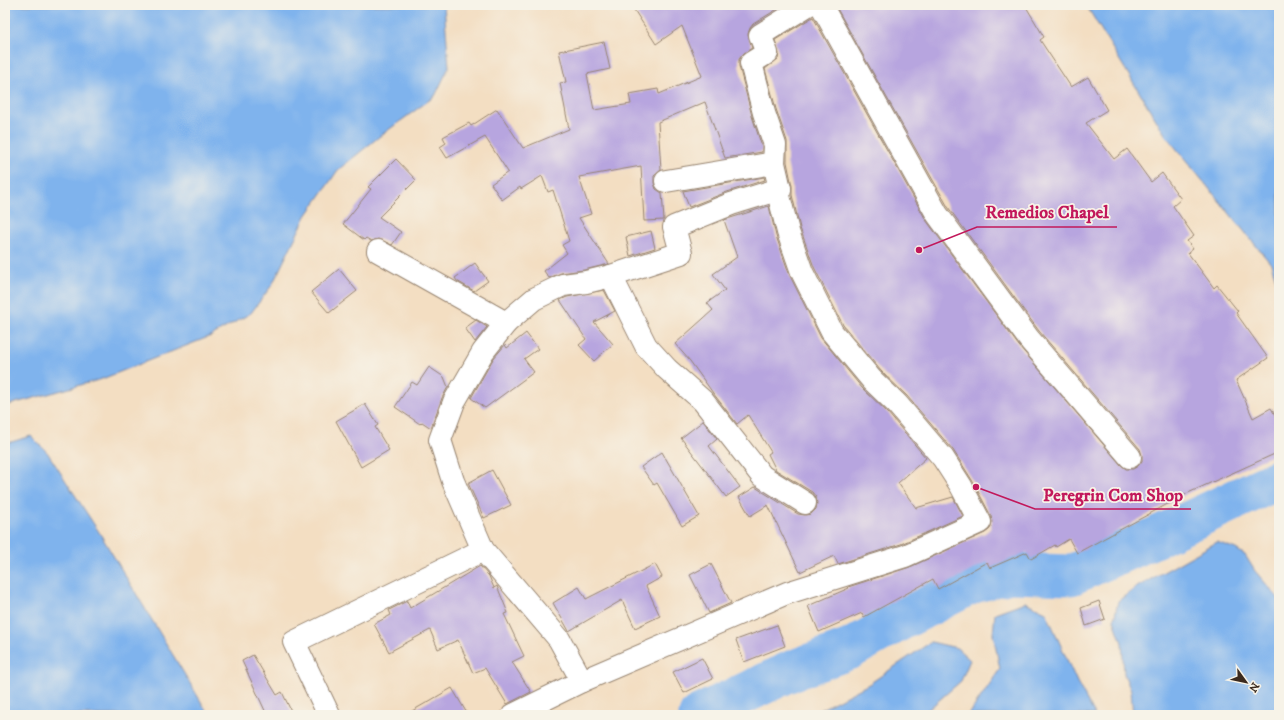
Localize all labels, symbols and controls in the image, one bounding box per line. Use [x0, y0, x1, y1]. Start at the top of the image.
callout: Remedios Chapel [977, 197, 1117, 227]
text: Remedios Chapel [985, 202, 1109, 224]
callout: Peregrin Com Shop [1035, 479, 1191, 509]
text: Peregrin Com Shop [1043, 485, 1183, 507]
north arrow [1226, 662, 1266, 702]
text: N [1245, 679, 1262, 695]

